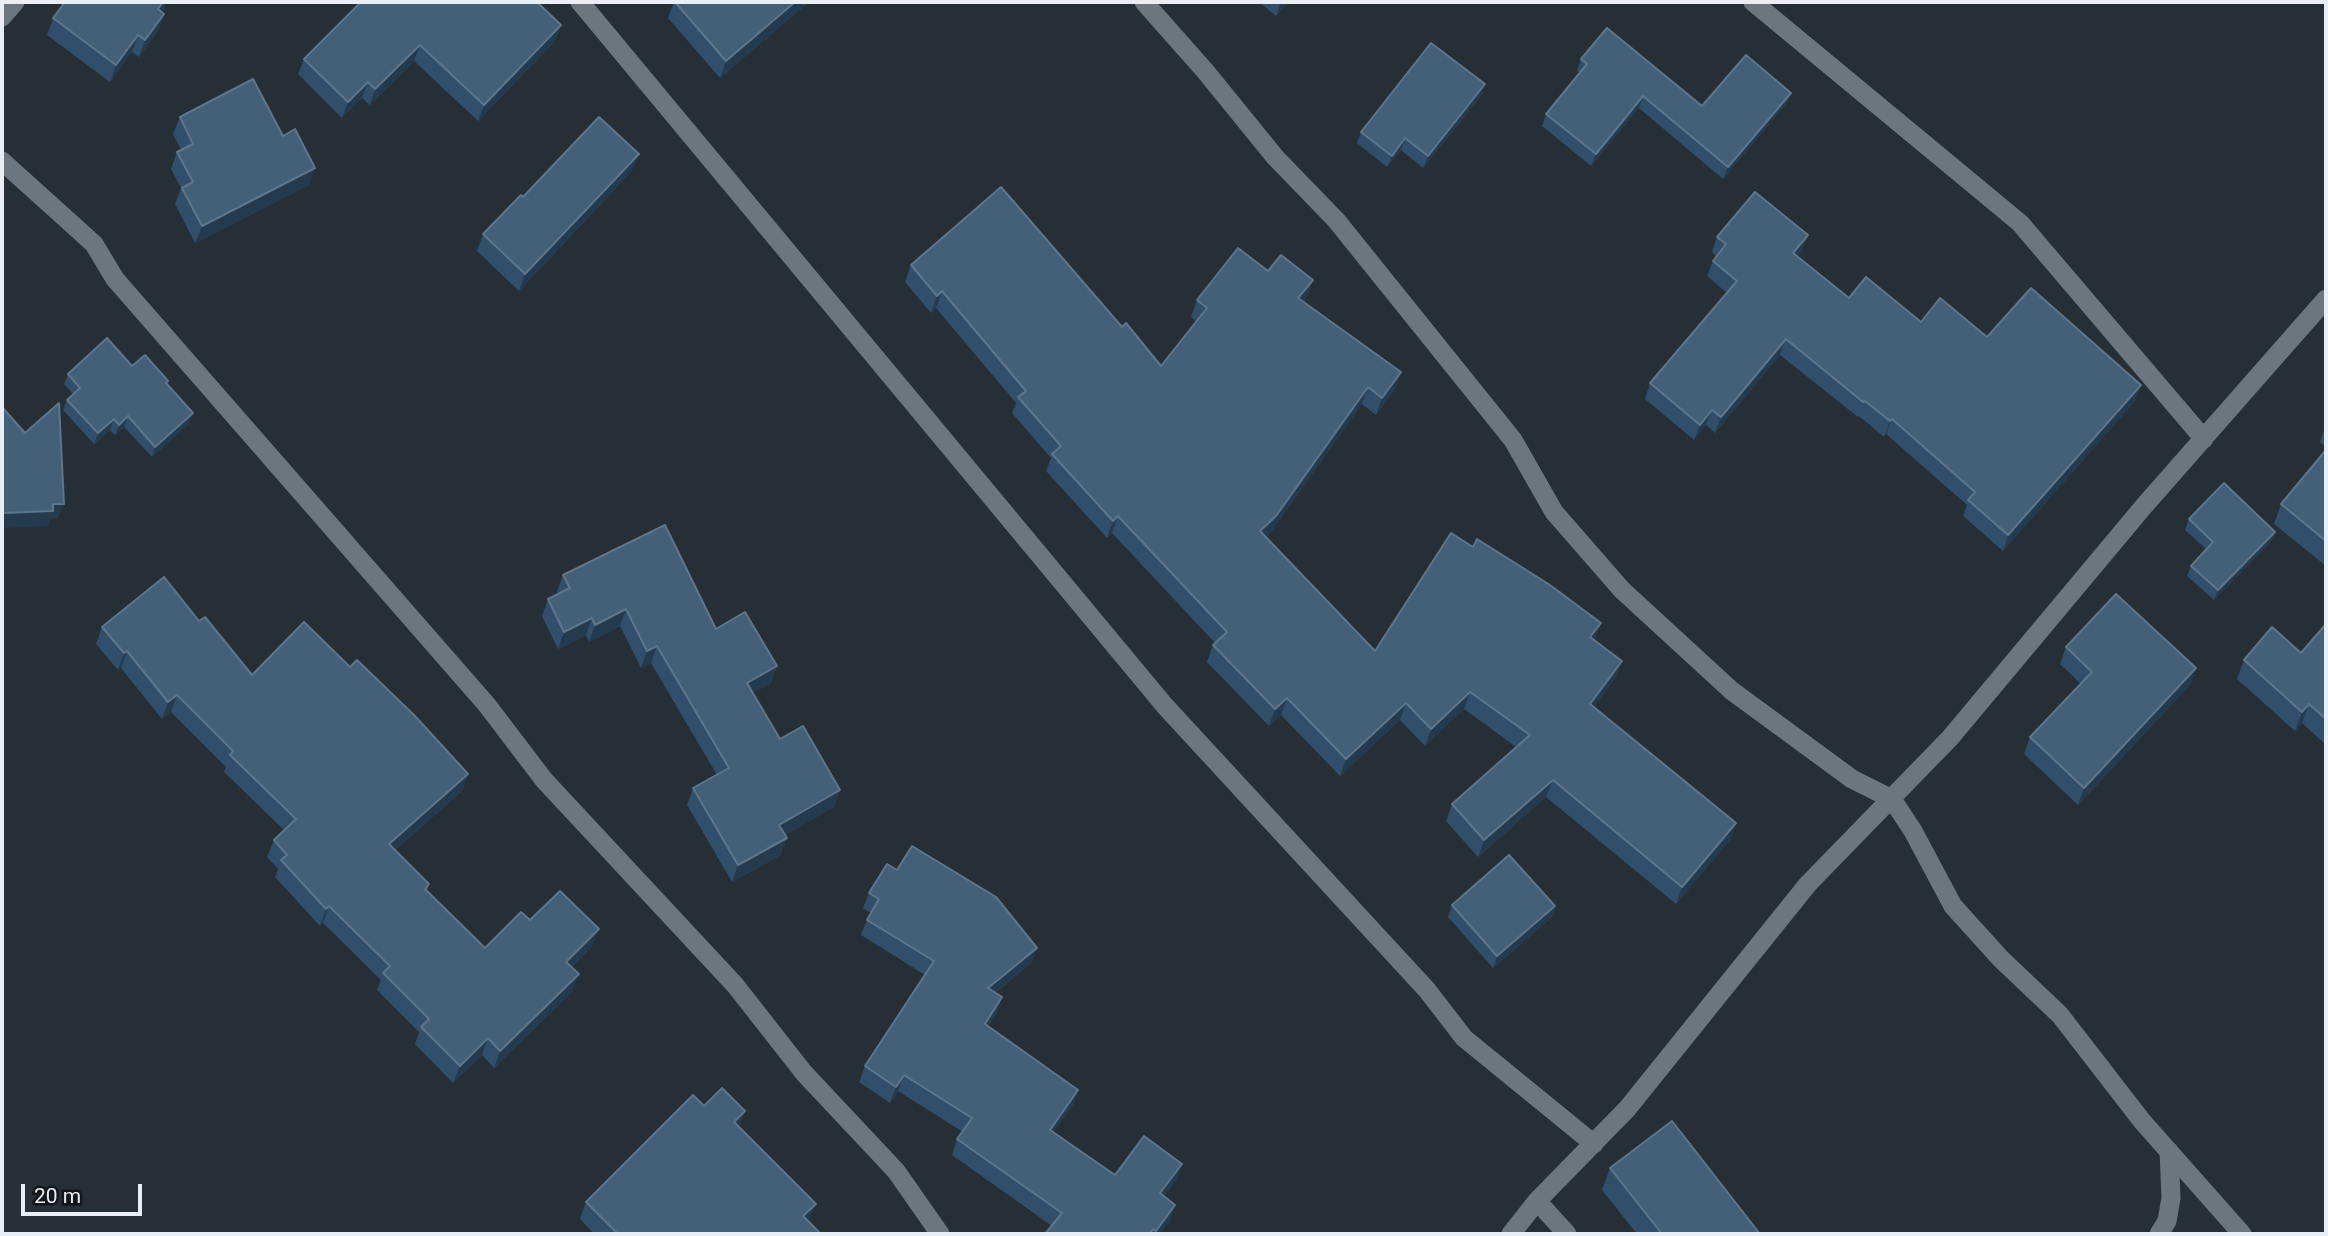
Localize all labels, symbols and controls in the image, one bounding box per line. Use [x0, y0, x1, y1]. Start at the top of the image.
scale bar [24, 1170, 145, 1214]
text: 20 m [34, 1184, 81, 1208]

